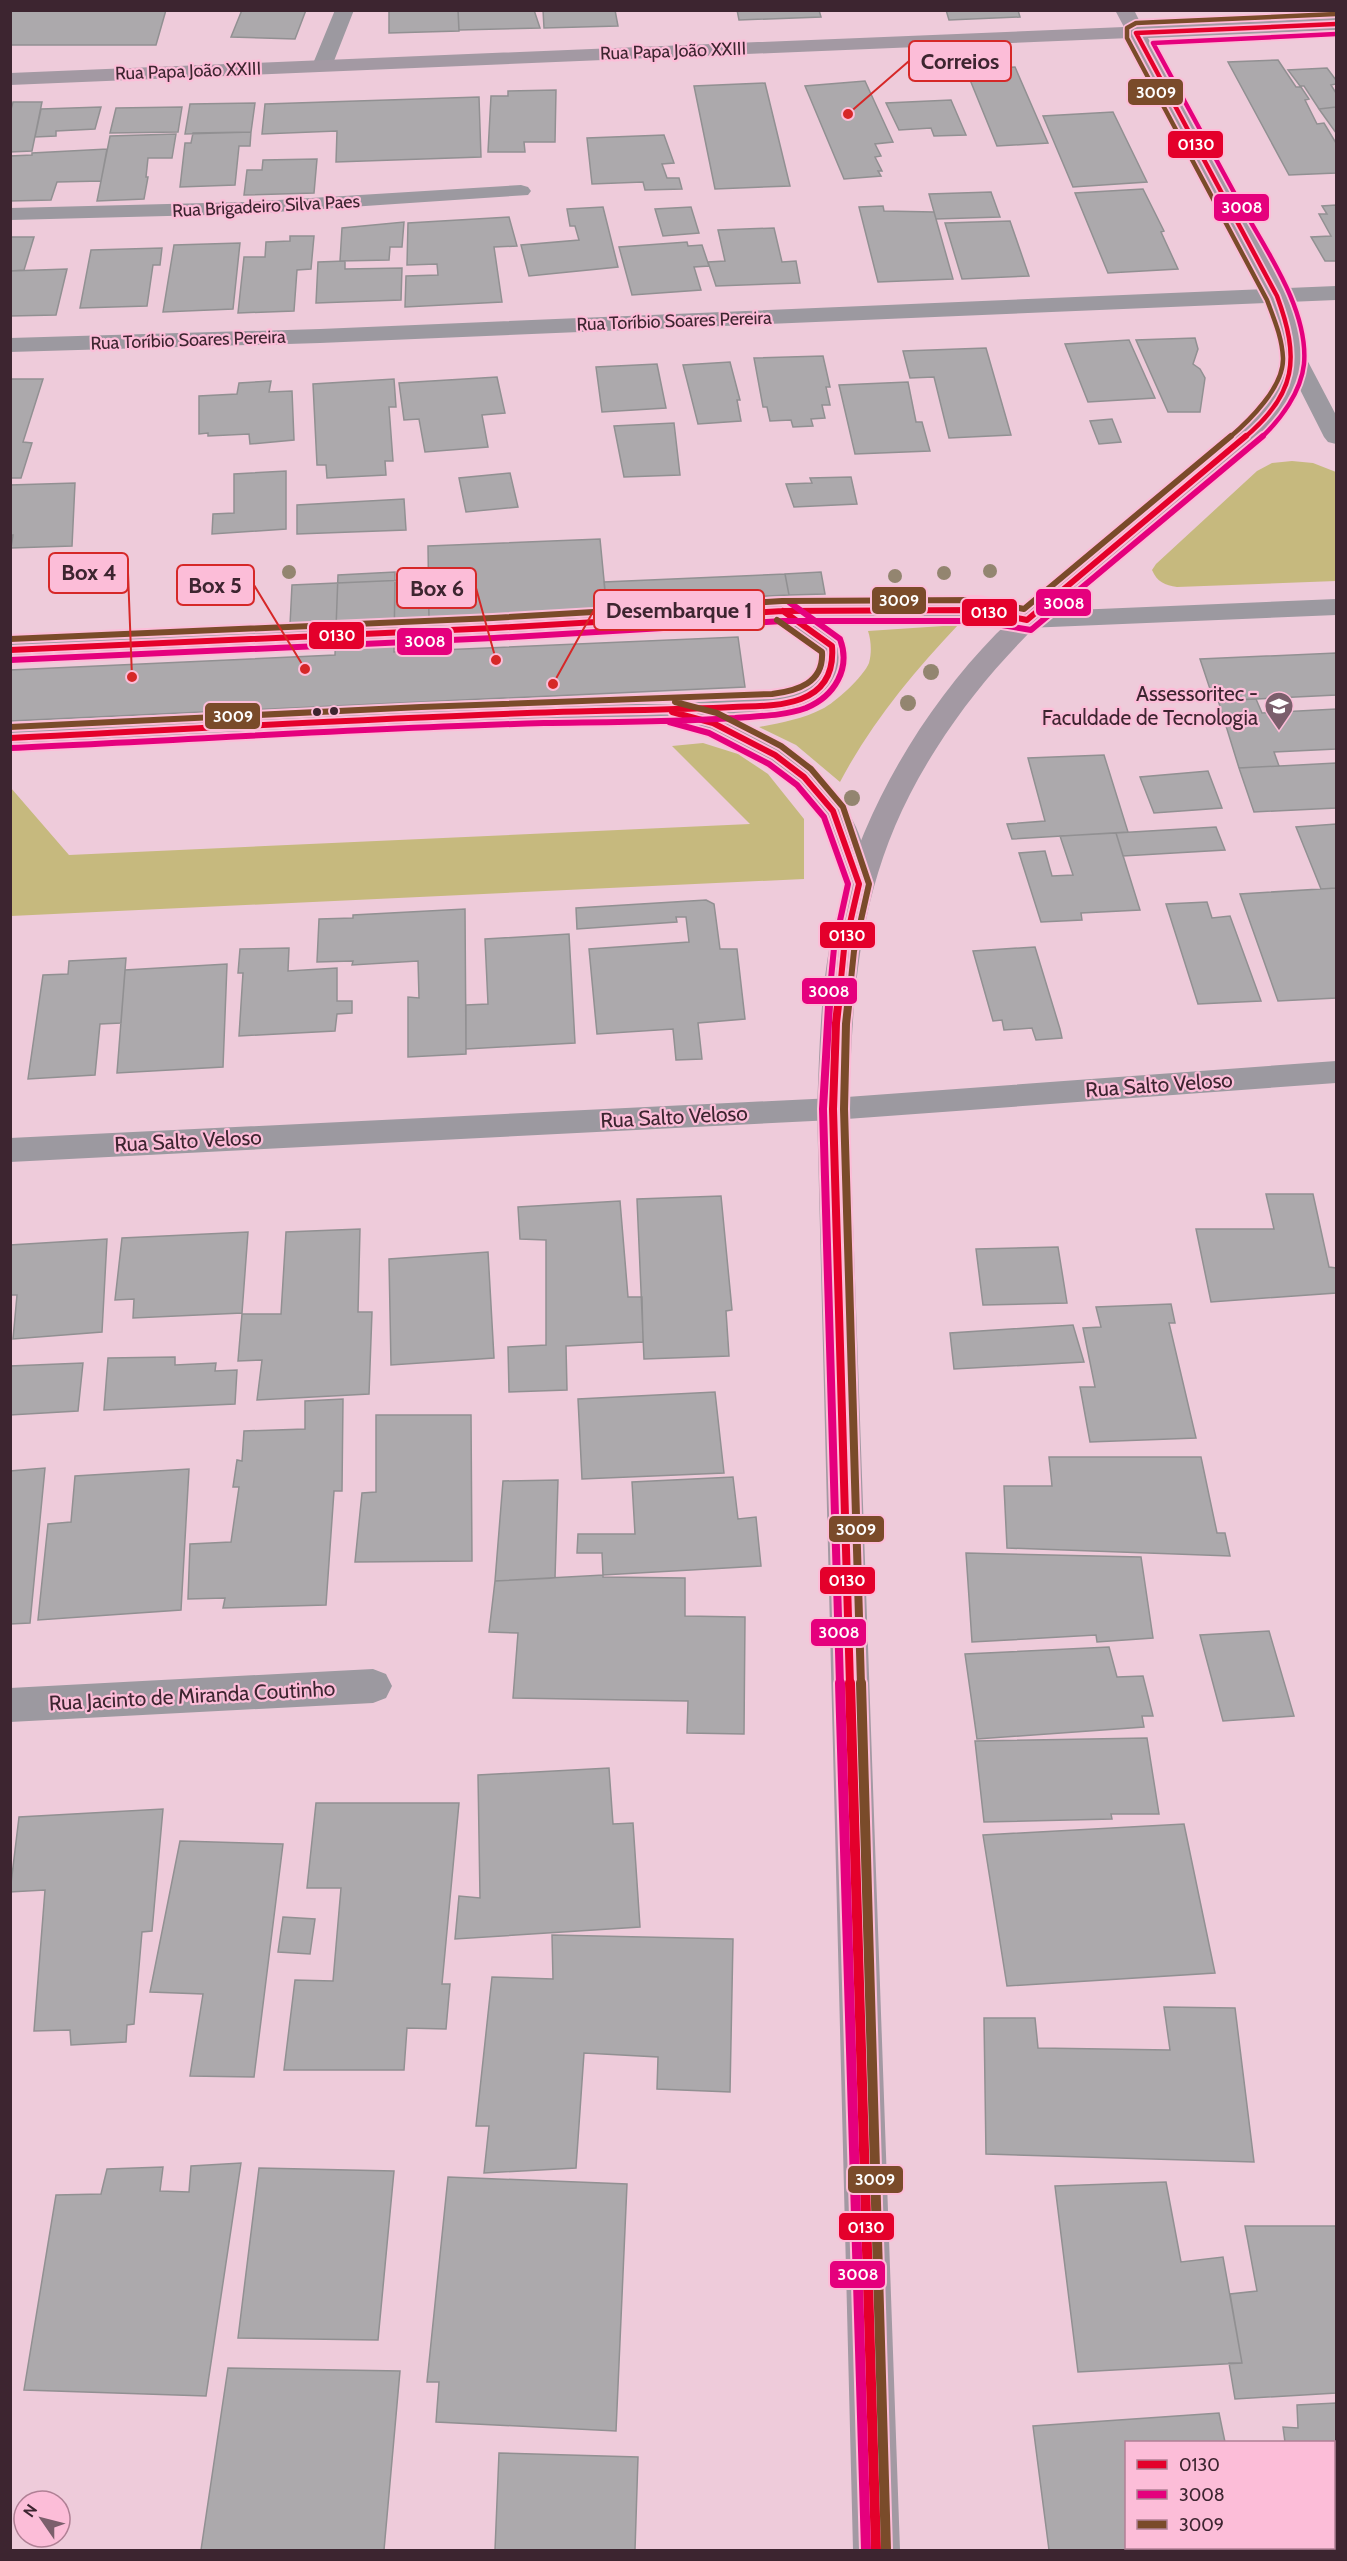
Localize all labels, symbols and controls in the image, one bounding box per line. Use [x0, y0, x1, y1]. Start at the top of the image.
street label: Rua Papa João XXIII [600, 37, 746, 65]
callout: Correios [909, 41, 1011, 81]
text: Correios [921, 48, 999, 75]
street label: Rua Papa João XXIII [115, 57, 261, 85]
line badge: 3009 [1127, 78, 1184, 106]
text: 3009 [1136, 83, 1176, 102]
line badge: 0130 [1167, 130, 1224, 159]
text: 0130 [1177, 135, 1215, 154]
street label: Rua Brigadeiro Silva Paes [172, 190, 360, 222]
line badge: 3008 [1213, 193, 1270, 222]
text: 3008 [1222, 198, 1262, 217]
street label: Rua Toríbio Soares Pereira [576, 307, 772, 335]
street label: Rua Toríbio Soares Pereira [90, 326, 286, 354]
callout: Box 4 [49, 553, 128, 593]
text: Box 4 [61, 559, 117, 586]
callout: Box 5 [177, 565, 254, 605]
callout: Box 6 [397, 568, 476, 608]
text: Box 5 [188, 572, 242, 599]
text: Box 6 [410, 575, 464, 602]
line badge: 3009 [871, 586, 927, 615]
line badge: 3008 [1035, 588, 1092, 617]
callout: Desembarque 1 [594, 590, 764, 630]
text: 3009 [879, 591, 919, 610]
text: 3008 [1044, 594, 1084, 613]
text: Desembarque 1 [606, 597, 752, 624]
line badge: 0130 [961, 598, 1018, 627]
text: 0130 [970, 603, 1008, 622]
line badge: 0130 [308, 621, 365, 650]
text: 0130 [318, 626, 356, 645]
line badge: 3008 [396, 627, 453, 656]
text: 3008 [405, 632, 445, 651]
place label: Assessoritec - Faculdade de Tecnologia [1042, 681, 1258, 730]
school or university icon: Assessoritec - Faculdade de Tecnologia [1263, 690, 1295, 732]
line badge: 3009 [204, 702, 261, 730]
unlabelled marker [328, 705, 340, 717]
unlabelled marker [311, 706, 323, 718]
text: 3009 [213, 707, 253, 726]
line badge: 0130 [819, 921, 876, 949]
text: 0130 [828, 926, 866, 945]
line badge: 3008 [801, 977, 858, 1005]
text: 3008 [809, 982, 849, 1001]
street label: Rua Salto Veloso [1084, 1067, 1233, 1102]
street label: Rua Salto Veloso [600, 1100, 748, 1133]
street label: Rua Salto Veloso [114, 1124, 262, 1157]
line badge: 3009 [828, 1515, 885, 1543]
text: 3009 [836, 1520, 876, 1539]
line badge: 0130 [819, 1566, 876, 1595]
text: 0130 [828, 1571, 866, 1590]
line badge: 3008 [810, 1618, 867, 1647]
text: 3008 [819, 1623, 859, 1642]
street label: Rua Jacinto de Miranda Coutinho [48, 1676, 336, 1715]
line badge: 3009 [847, 2165, 904, 2194]
text: 3009 [855, 2170, 895, 2189]
line badge: 0130 [838, 2212, 895, 2241]
text: 0130 [847, 2218, 885, 2237]
line badge: 3008 [829, 2260, 886, 2289]
text: 3008 [838, 2265, 878, 2284]
legend [1125, 2441, 1335, 2549]
text: 0130 [1179, 2454, 1220, 2476]
text: 3008 [1179, 2484, 1225, 2506]
north arrow [12, 2489, 72, 2549]
text: N [19, 2501, 41, 2521]
text: 3009 [1179, 2514, 1224, 2536]

